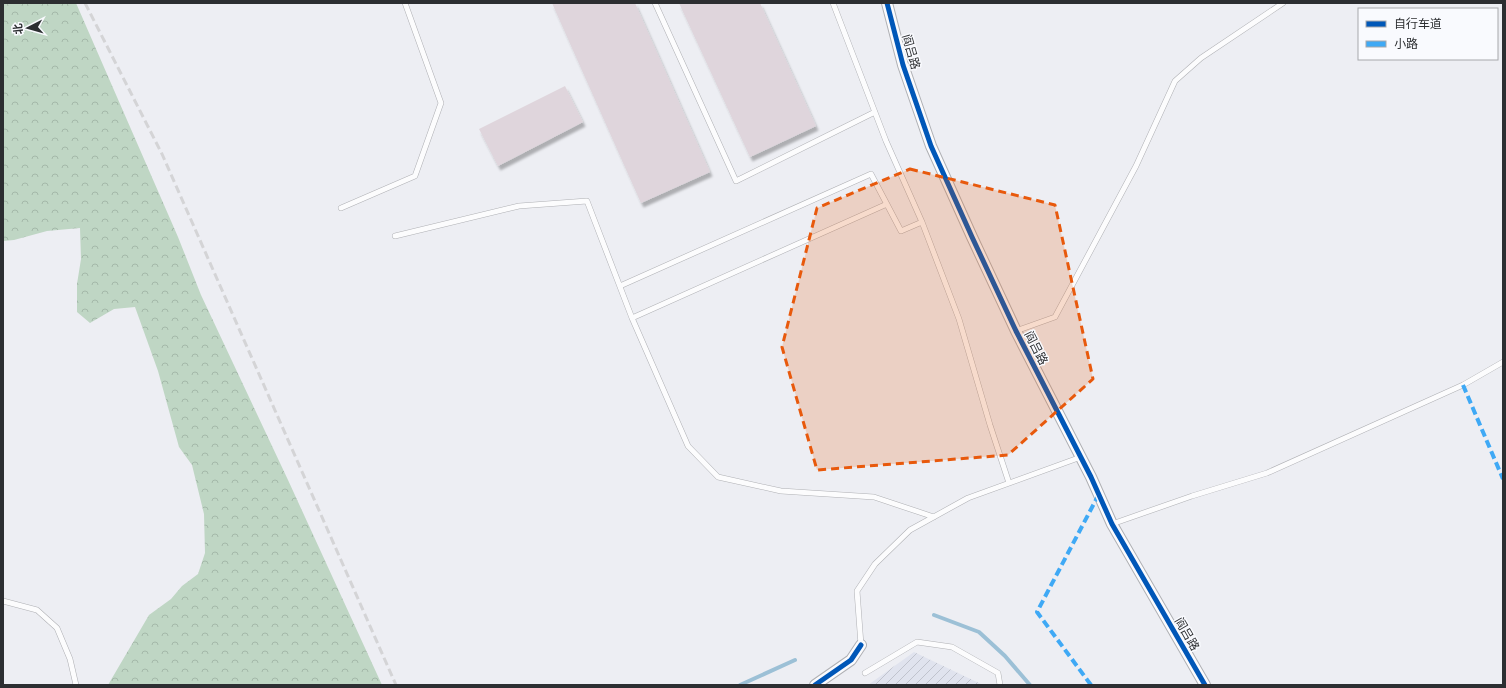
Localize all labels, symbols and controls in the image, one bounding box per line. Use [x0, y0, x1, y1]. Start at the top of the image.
north arrow [8, 8, 48, 48]
legend [1358, 8, 1498, 60]
text: 自行车道 [1394, 16, 1442, 32]
text: 北 [11, 23, 27, 35]
street label: 阎吕路 [898, 32, 924, 72]
text: 小路 [1394, 36, 1418, 52]
street label: 阎吕路 [1021, 328, 1051, 368]
street label: 阎吕路 [1171, 614, 1203, 654]

